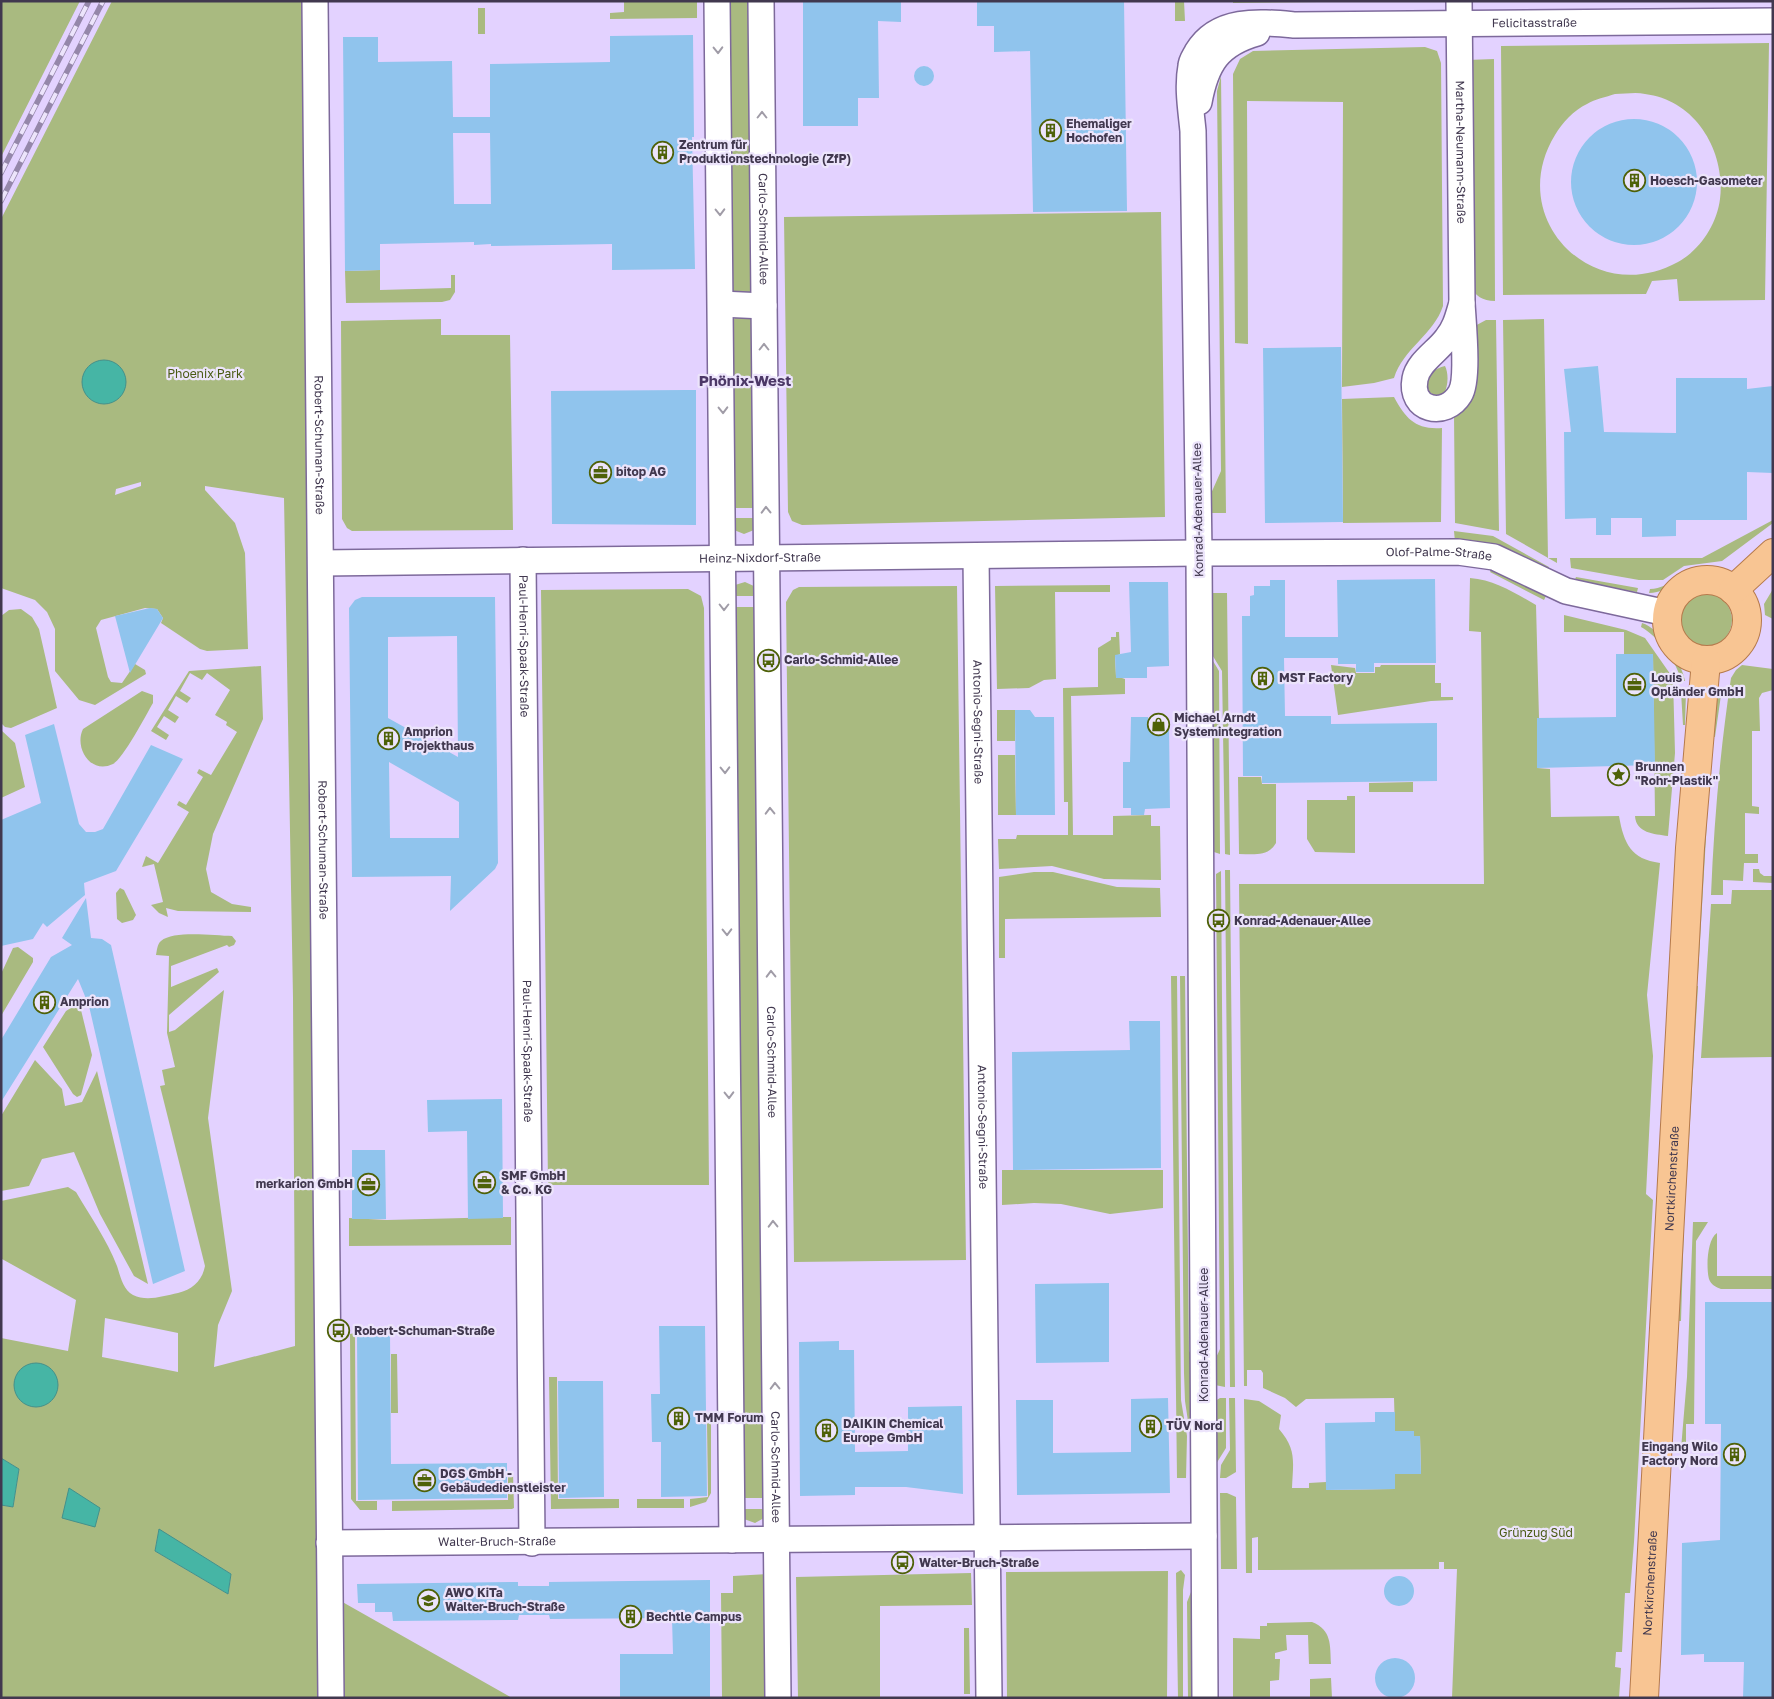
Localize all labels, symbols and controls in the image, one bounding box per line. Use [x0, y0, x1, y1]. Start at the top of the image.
street label: Felicitasstraße [1492, 15, 1577, 30]
one-way arrow [713, 46, 723, 54]
street label: Martha-Neumann-Straße [1453, 80, 1469, 224]
one-way arrow [757, 110, 767, 118]
place label: Ehemaliger Hochofen [1066, 116, 1132, 145]
building icon: Ehemaliger Hochofen [1038, 119, 1062, 143]
place label: Zentrum für Produktionstechnologie (ZfP) [679, 137, 851, 166]
building icon: Zentrum für Produktionstechnologie (ZfP) [651, 140, 675, 164]
building icon: Hoesch-Gasometer [1622, 169, 1646, 193]
street label: Carlo-Schmid-Allee [756, 173, 772, 285]
place label: Hoesch-Gasometer [1650, 173, 1763, 188]
one-way arrow [715, 209, 725, 217]
one-way arrow [759, 343, 770, 351]
park label: Phoenix Park [167, 366, 243, 381]
district label: Phönix-West [699, 371, 791, 389]
street label: Robert-Schuman-Straße [312, 375, 328, 515]
one-way arrow [718, 406, 728, 414]
street label: Konrad-Adenauer-Allee [1189, 443, 1206, 577]
office icon: bitop AG [588, 460, 612, 484]
place label: bitop AG [616, 464, 666, 479]
one-way arrow [761, 505, 771, 513]
street label: Olof-Palme-Straße [1386, 544, 1493, 564]
street label: Heinz-Nixdorf-Straße [699, 549, 821, 566]
street label: Paul-Henri-Spaak-Straße [516, 575, 532, 717]
one-way arrow [719, 604, 729, 612]
bus stop icon: Carlo-Schmid-Allee [756, 648, 780, 672]
place label: Carlo-Schmid-Allee [784, 652, 898, 667]
street label: Antonio-Segni-Straße [970, 660, 987, 784]
building icon: MST Factory [1251, 666, 1275, 690]
place label: MST Factory [1279, 670, 1354, 685]
place label: Louis Opländer GmbH [1651, 670, 1744, 699]
office icon: Louis Opländer GmbH [1623, 673, 1647, 697]
place label: Michael Arndt Systemintegration [1174, 710, 1282, 739]
shop icon: Michael Arndt Systemintegration [1146, 713, 1170, 737]
place label: Amprion Projekthaus [404, 724, 474, 753]
building icon: Amprion Projekthaus [376, 727, 400, 751]
place label: Brunnen "Rohr-Plastik" [1635, 759, 1718, 788]
place icon: Brunnen "Rohr-Plastik" [1607, 762, 1631, 786]
one-way arrow [720, 766, 730, 774]
street label: Robert-Schuman-Straße [315, 780, 332, 920]
one-way arrow [765, 807, 775, 815]
bus stop icon: Konrad-Adenauer-Allee [1206, 909, 1230, 933]
place label: Konrad-Adenauer-Allee [1234, 913, 1371, 928]
one-way arrow [722, 929, 732, 937]
one-way arrow [766, 970, 776, 978]
street label: Paul-Henri-Spaak-Straße [520, 980, 536, 1122]
building icon: Amprion [32, 990, 56, 1014]
place label: Amprion [60, 994, 109, 1009]
street label: Carlo-Schmid-Allee [764, 1006, 780, 1118]
street label: Antonio-Segni-Straße [975, 1065, 991, 1189]
one-way arrow [723, 1091, 734, 1099]
street label: Nortkirchenstraße [1661, 1126, 1682, 1232]
place label: SMF GmbH & Co. KG [501, 1168, 566, 1197]
office icon: SMF GmbH & Co. KG [473, 1171, 497, 1195]
office icon: merkarion GmbH [357, 1172, 381, 1196]
place label: merkarion GmbH [256, 1176, 353, 1191]
one-way arrow [768, 1220, 778, 1228]
street label: Konrad-Adenauer-Allee [1196, 1268, 1211, 1402]
bus stop icon: Robert-Schuman-Straße [326, 1319, 350, 1343]
place label: Robert-Schuman-Straße [354, 1323, 495, 1338]
one-way arrow [770, 1382, 780, 1390]
building icon: TMM Forum [667, 1406, 691, 1430]
place label: TMM Forum [695, 1410, 764, 1425]
street label: Carlo-Schmid-Allee [768, 1411, 784, 1523]
building icon: TÜV Nord [1138, 1414, 1162, 1438]
place label: DAIKIN Chemical Europe GmbH [843, 1416, 943, 1445]
place label: TÜV Nord [1166, 1418, 1222, 1433]
building icon: DAIKIN Chemical Europe GmbH [815, 1419, 839, 1443]
place label: Eingang Wilo Factory Nord [1642, 1439, 1718, 1468]
building icon: Eingang Wilo Factory Nord [1722, 1442, 1746, 1466]
place label: DGS GmbH - Gebäudedienstleister [440, 1466, 566, 1495]
office icon: DGS GmbH - Gebäudedienstleister [412, 1469, 436, 1493]
park label: Grünzug Süd [1499, 1525, 1573, 1540]
street label: Nortkirchenstraße [1639, 1530, 1660, 1636]
street label: Walter-Bruch-Straße [438, 1533, 556, 1549]
bus stop icon: Walter-Bruch-Straße [891, 1551, 915, 1575]
place label: Walter-Bruch-Straße [919, 1555, 1039, 1570]
place label: AWO KiTa Walter-Bruch-Straße [445, 1585, 565, 1614]
school or university icon: AWO KiTa Walter-Bruch-Straße [417, 1588, 441, 1612]
building icon: Bechtle Campus [618, 1605, 642, 1629]
place label: Bechtle Campus [646, 1609, 742, 1624]

